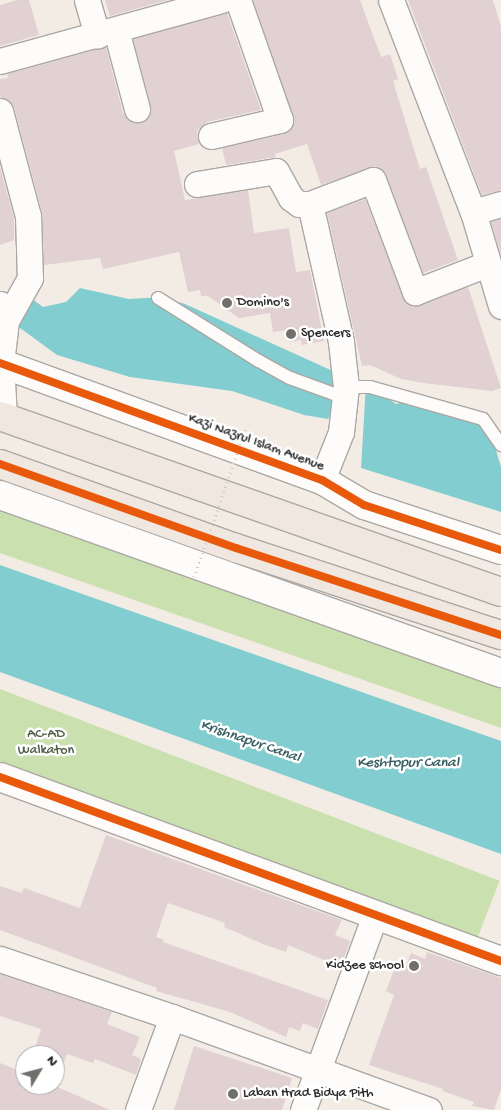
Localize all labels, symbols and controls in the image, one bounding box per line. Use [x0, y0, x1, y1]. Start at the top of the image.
place label: Domino's [237, 295, 289, 311]
marker: Domino's [221, 297, 233, 309]
place label: Spencers [301, 326, 350, 342]
marker: Spencers [285, 328, 297, 340]
street label: Kazi Nazrul Islam Avenue [186, 411, 326, 475]
water label: Krishnapur Canal [198, 717, 302, 767]
park label: AC-AD Walkaton [18, 727, 74, 760]
water label: Keshtopur Canal [357, 755, 459, 773]
place label: Kidzee school [326, 958, 404, 974]
marker: Kidzee school [408, 960, 420, 972]
north arrow [15, 1045, 65, 1095]
text: N [42, 1053, 61, 1070]
place label: Laban Hrad Bidya Pith [243, 1086, 374, 1102]
marker: Laban Hrad Bidya Pith [227, 1088, 239, 1100]

